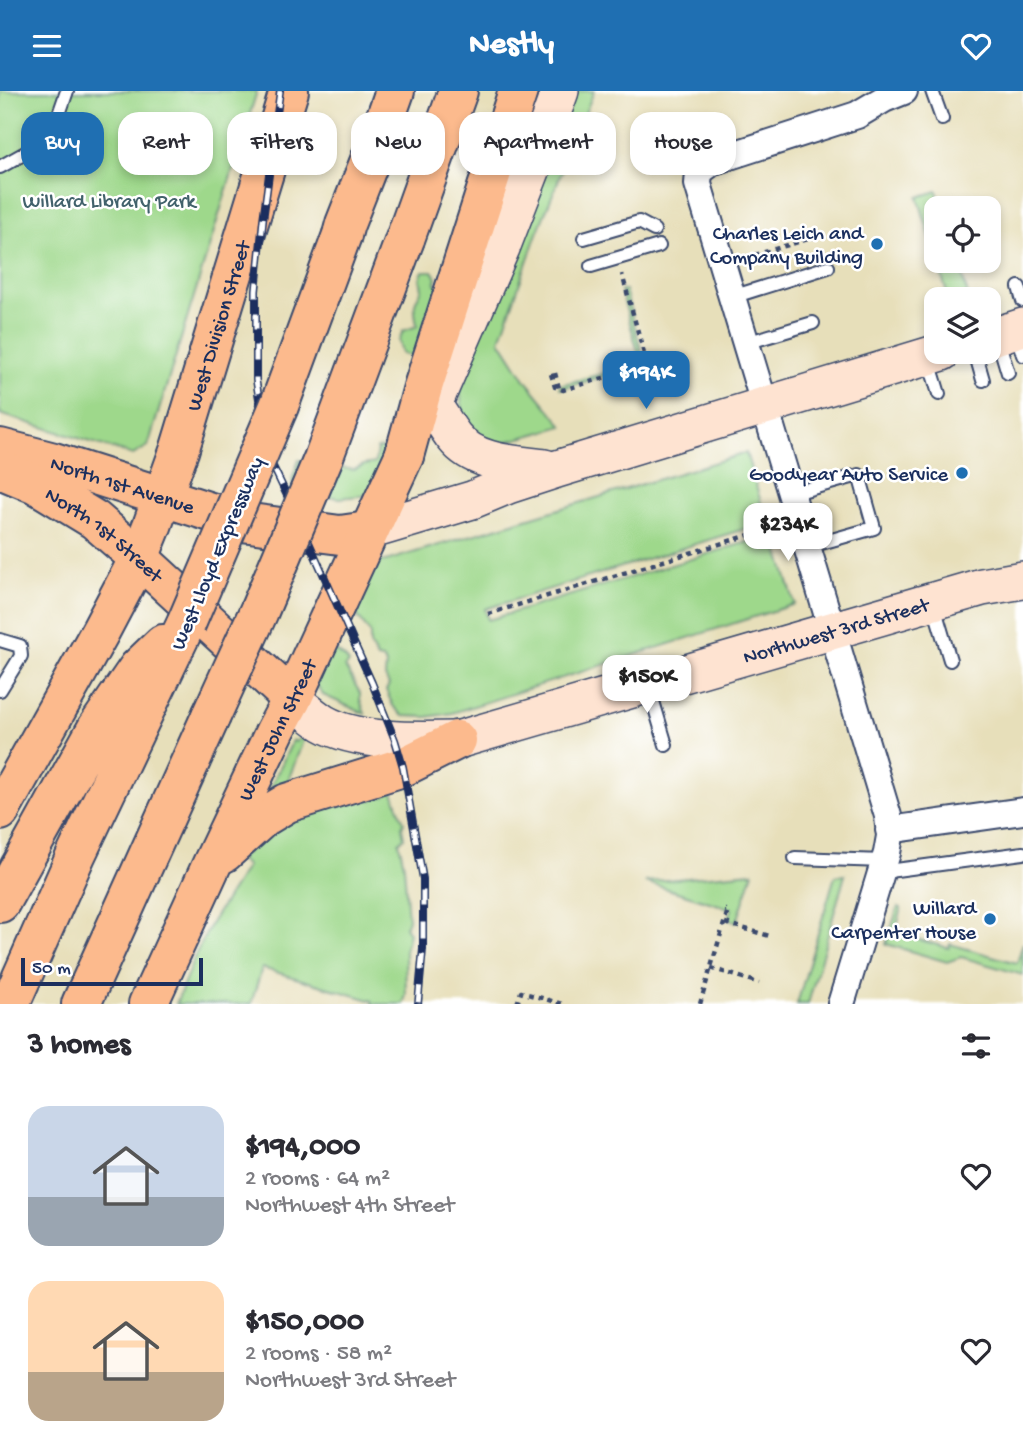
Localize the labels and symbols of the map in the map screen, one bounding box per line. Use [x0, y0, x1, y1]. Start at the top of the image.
park label: Willard Library Park [22, 191, 198, 216]
place label: Charles Leich and Company Building [710, 223, 865, 272]
street label: West Division Street [183, 236, 259, 415]
marker: Charles Leich and Company Building [869, 236, 885, 252]
pin: $194K [597, 351, 695, 411]
street label: North 1st Avenue [47, 453, 198, 522]
street label: West Lloyd Expressway [167, 454, 271, 655]
place label: Goodyear Auto Service [749, 464, 949, 489]
marker: Goodyear Auto Service [954, 465, 970, 481]
street label: North 1st Street [39, 483, 168, 591]
pin: $234K [739, 503, 837, 563]
street label: Northwest 3rd Street [741, 594, 934, 672]
street label: West John Street [235, 654, 325, 806]
pin: $150K [598, 655, 696, 715]
place label: Willard Carpenter House [831, 898, 978, 947]
marker: Willard Carpenter House [982, 911, 998, 927]
scale bar [21, 955, 203, 987]

